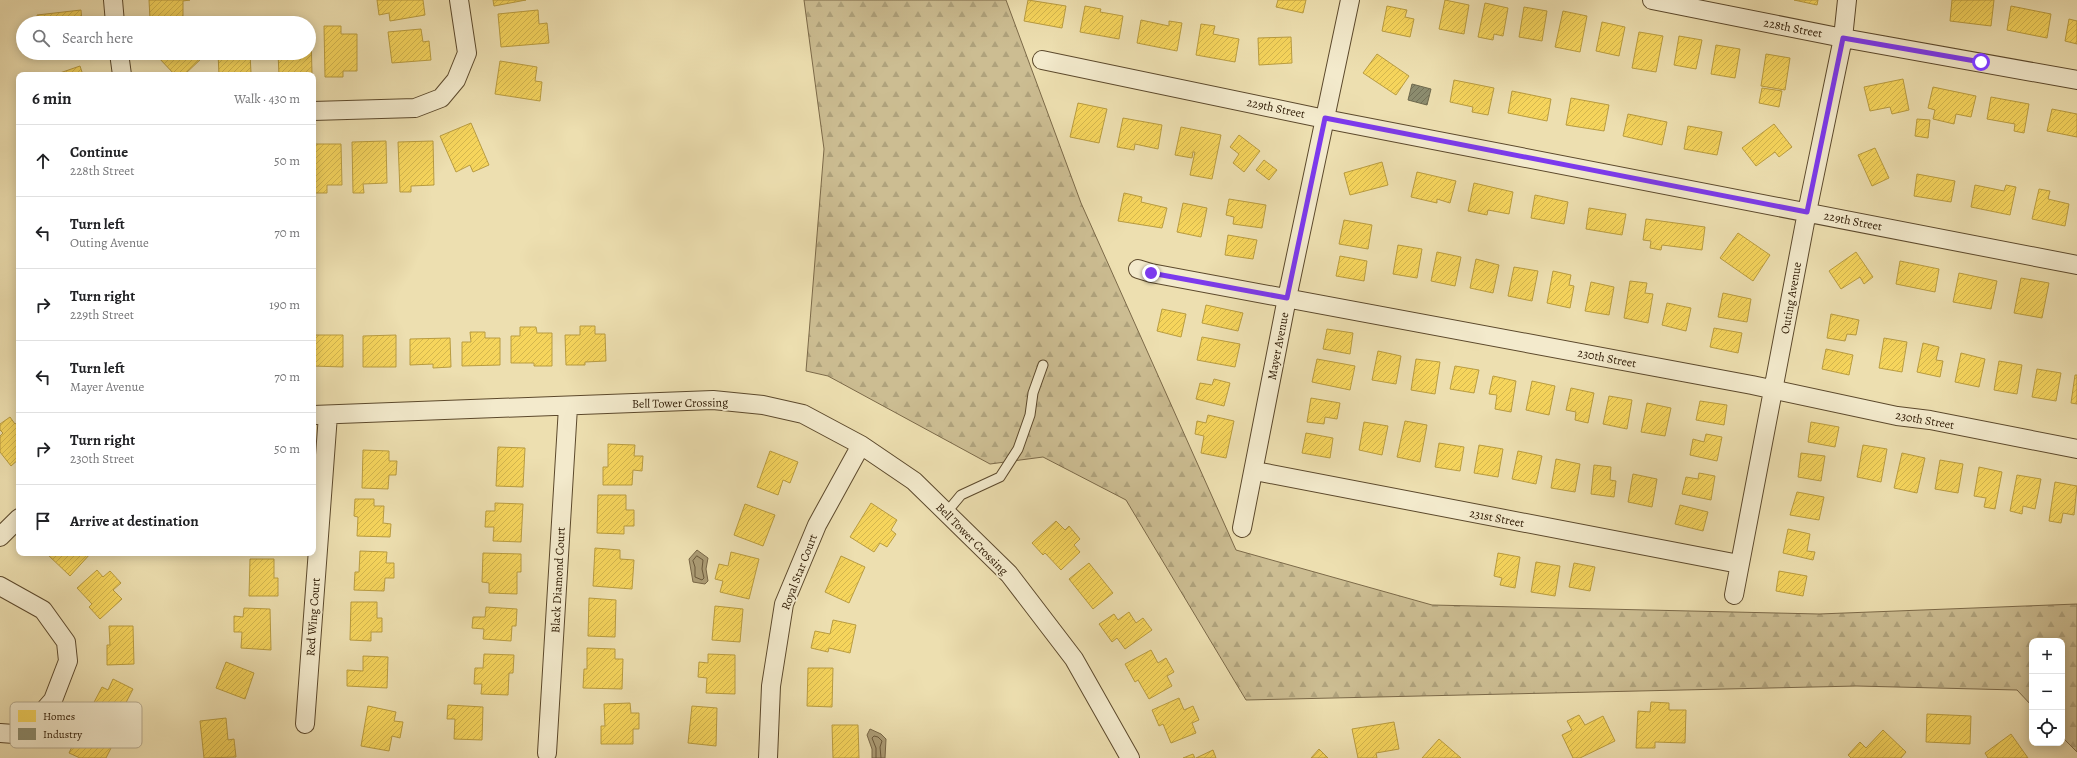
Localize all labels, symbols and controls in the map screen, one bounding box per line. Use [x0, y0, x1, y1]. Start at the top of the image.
street label: 228th Street [1762, 14, 1824, 42]
search box [16, 16, 316, 60]
icon: search [30, 27, 52, 49]
text: Search here [62, 28, 133, 48]
route start [1972, 53, 1990, 71]
text: 6 min [32, 87, 72, 110]
text: Walk · 430 m [234, 90, 300, 107]
street label: 229th Street [1245, 94, 1307, 122]
text: Continue [70, 142, 128, 162]
icon: ahead [32, 150, 54, 172]
text: 50 m [274, 152, 300, 169]
text: 228th Street [70, 162, 134, 179]
street label: 229th Street [1822, 208, 1884, 234]
text: Turn left [70, 214, 125, 234]
icon: left [32, 222, 54, 244]
text: 70 m [274, 224, 300, 241]
text: Outing Avenue [70, 234, 149, 251]
street label: Outing Avenue [1777, 261, 1805, 335]
route end [1142, 264, 1160, 282]
text: Turn right [70, 286, 135, 306]
icon: right [32, 294, 54, 316]
text: 190 m [269, 296, 300, 313]
text: 229th Street [70, 306, 134, 323]
street label: Mayer Avenue [1264, 311, 1292, 381]
street label: 230th Street [1576, 344, 1638, 372]
text: Turn left [70, 358, 125, 378]
icon: left [32, 366, 54, 388]
text: 70 m [274, 368, 300, 385]
text: Mayer Avenue [70, 378, 144, 395]
street label: Bell Tower Crossing [632, 394, 728, 412]
street label: 230th Street [1894, 407, 1956, 433]
text: Turn right [70, 430, 135, 450]
icon: right [32, 438, 54, 460]
text: 50 m [274, 440, 300, 457]
text: 230th Street [70, 450, 134, 467]
street label: Bell Tower Crossing [932, 499, 1012, 579]
street label: 231st Street [1468, 505, 1526, 531]
icon: arrive [32, 510, 54, 532]
text: Arrive at destination [70, 511, 199, 531]
street label: Black Diamond Court [547, 527, 569, 633]
street label: Royal Star Court [777, 532, 821, 612]
street label: Red Wing Court [302, 577, 324, 657]
map controls [2029, 638, 2065, 746]
button: + [2029, 638, 2065, 674]
button: − [2029, 674, 2065, 710]
legend [10, 702, 142, 748]
text: Homes [43, 709, 75, 724]
button: locate [2029, 710, 2065, 746]
text: Industry [43, 727, 82, 742]

